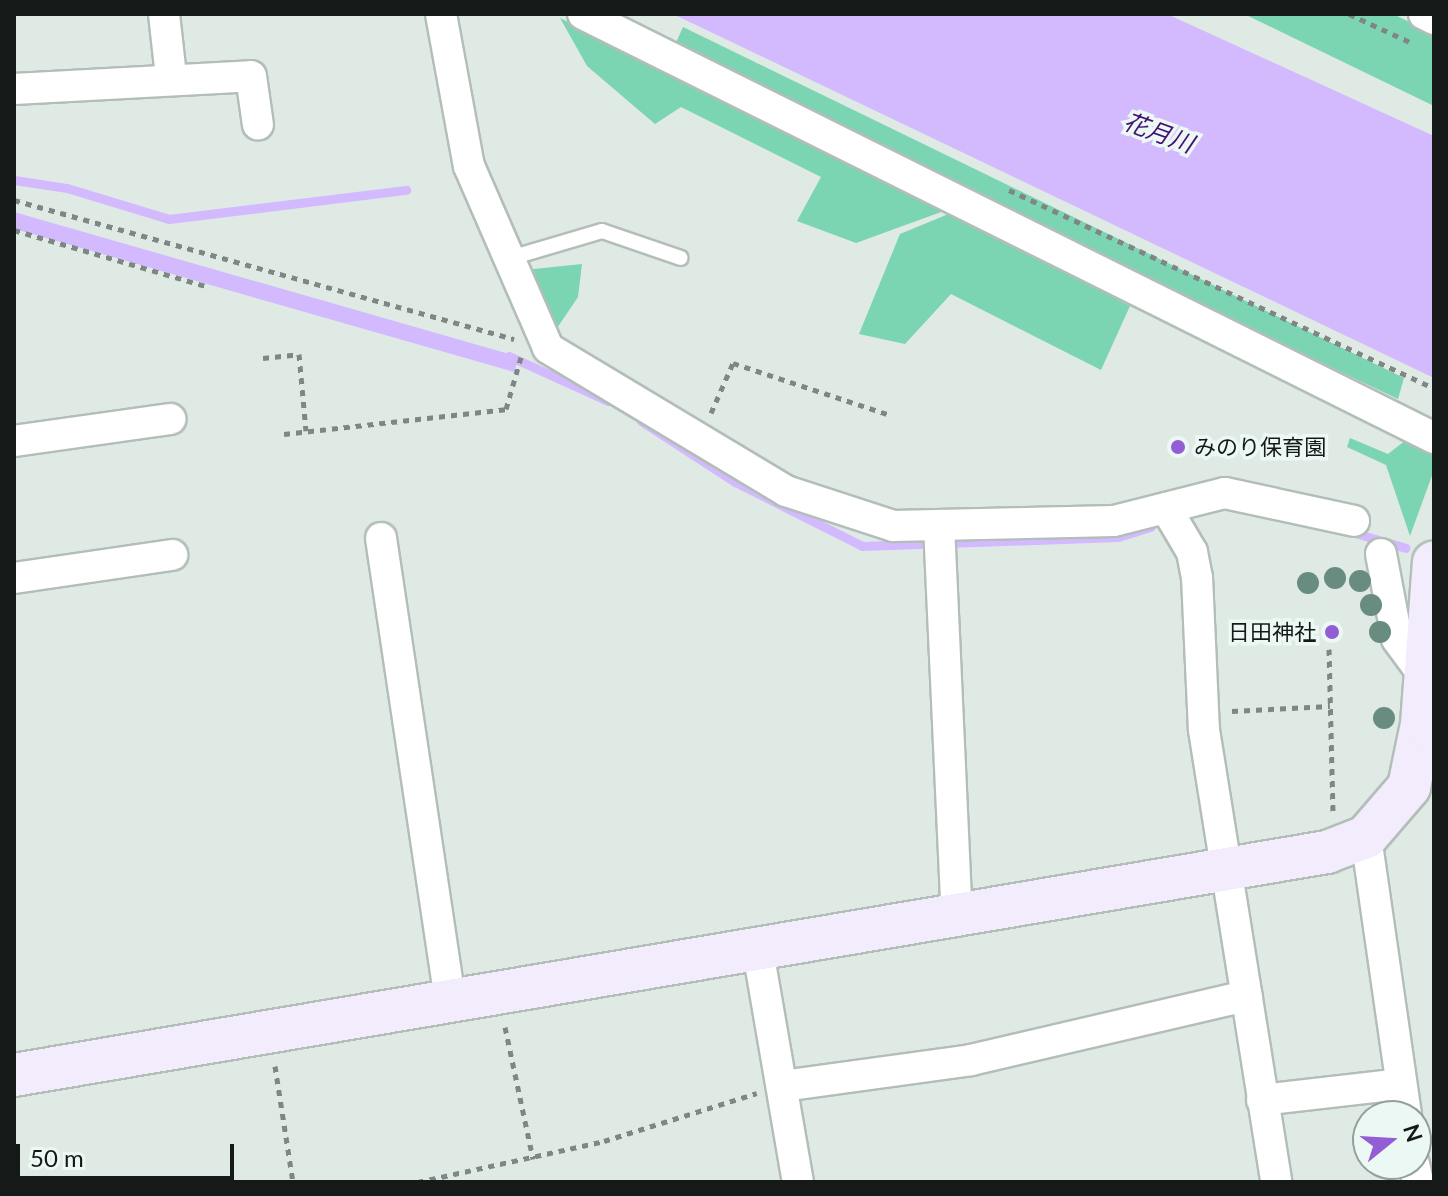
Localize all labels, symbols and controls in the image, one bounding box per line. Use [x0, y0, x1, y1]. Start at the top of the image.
water label: 花月川 [1120, 106, 1198, 158]
place label: みのり保育園 [1194, 434, 1326, 460]
marker: みのり保育園 [1169, 438, 1187, 456]
place label: 日田神社 [1228, 619, 1316, 645]
marker: 日田神社 [1323, 623, 1341, 641]
north arrow [1352, 1100, 1432, 1180]
text: N [1398, 1121, 1429, 1145]
scale bar [20, 1128, 238, 1178]
text: 50 m [30, 1143, 84, 1172]

